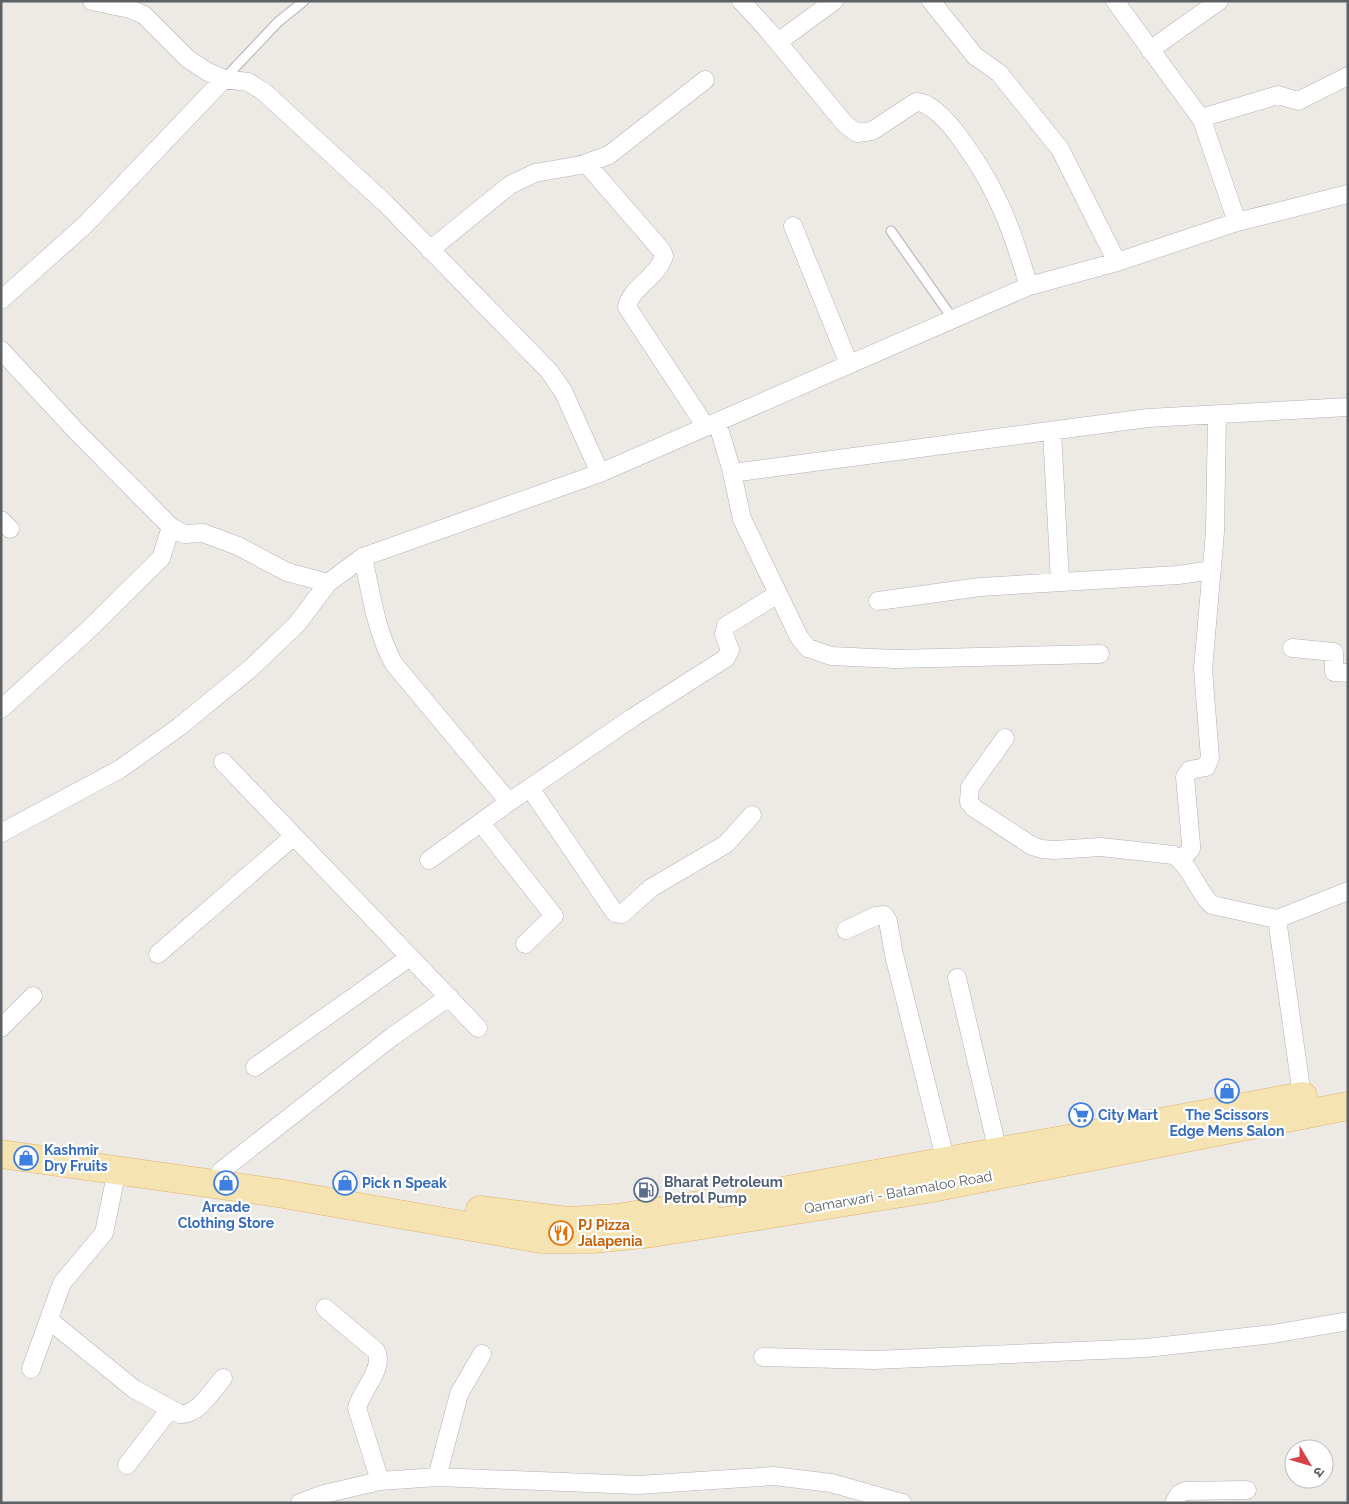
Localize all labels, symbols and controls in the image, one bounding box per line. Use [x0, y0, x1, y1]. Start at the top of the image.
shop icon: The Scissors Edge Mens Salon [1214, 1078, 1240, 1104]
supermarket icon: City Mart [1068, 1102, 1094, 1128]
place label: City Mart [1098, 1107, 1159, 1123]
place label: The Scissors Edge Mens Salon [1170, 1107, 1285, 1139]
place label: Kashmir Dry Fruits [44, 1142, 108, 1174]
shop icon: Kashmir Dry Fruits [13, 1145, 39, 1171]
street label: Qamarwari - Batamaloo Road [803, 1168, 993, 1216]
shop icon: Arcade Clothing Store [213, 1170, 239, 1196]
shop icon: Pick n Speak [332, 1170, 358, 1196]
place label: Bharat Petroleum Petrol Pump [664, 1174, 783, 1206]
place label: Pick n Speak [362, 1175, 447, 1191]
fuel station icon: Bharat Petroleum Petrol Pump [633, 1177, 659, 1203]
place label: Arcade Clothing Store [178, 1199, 275, 1231]
place label: PJ Pizza Jalapenia [578, 1217, 643, 1249]
restaurant icon: PJ Pizza Jalapenia [548, 1220, 574, 1246]
north arrow [1284, 1439, 1334, 1489]
text: उ [1310, 1464, 1328, 1481]

